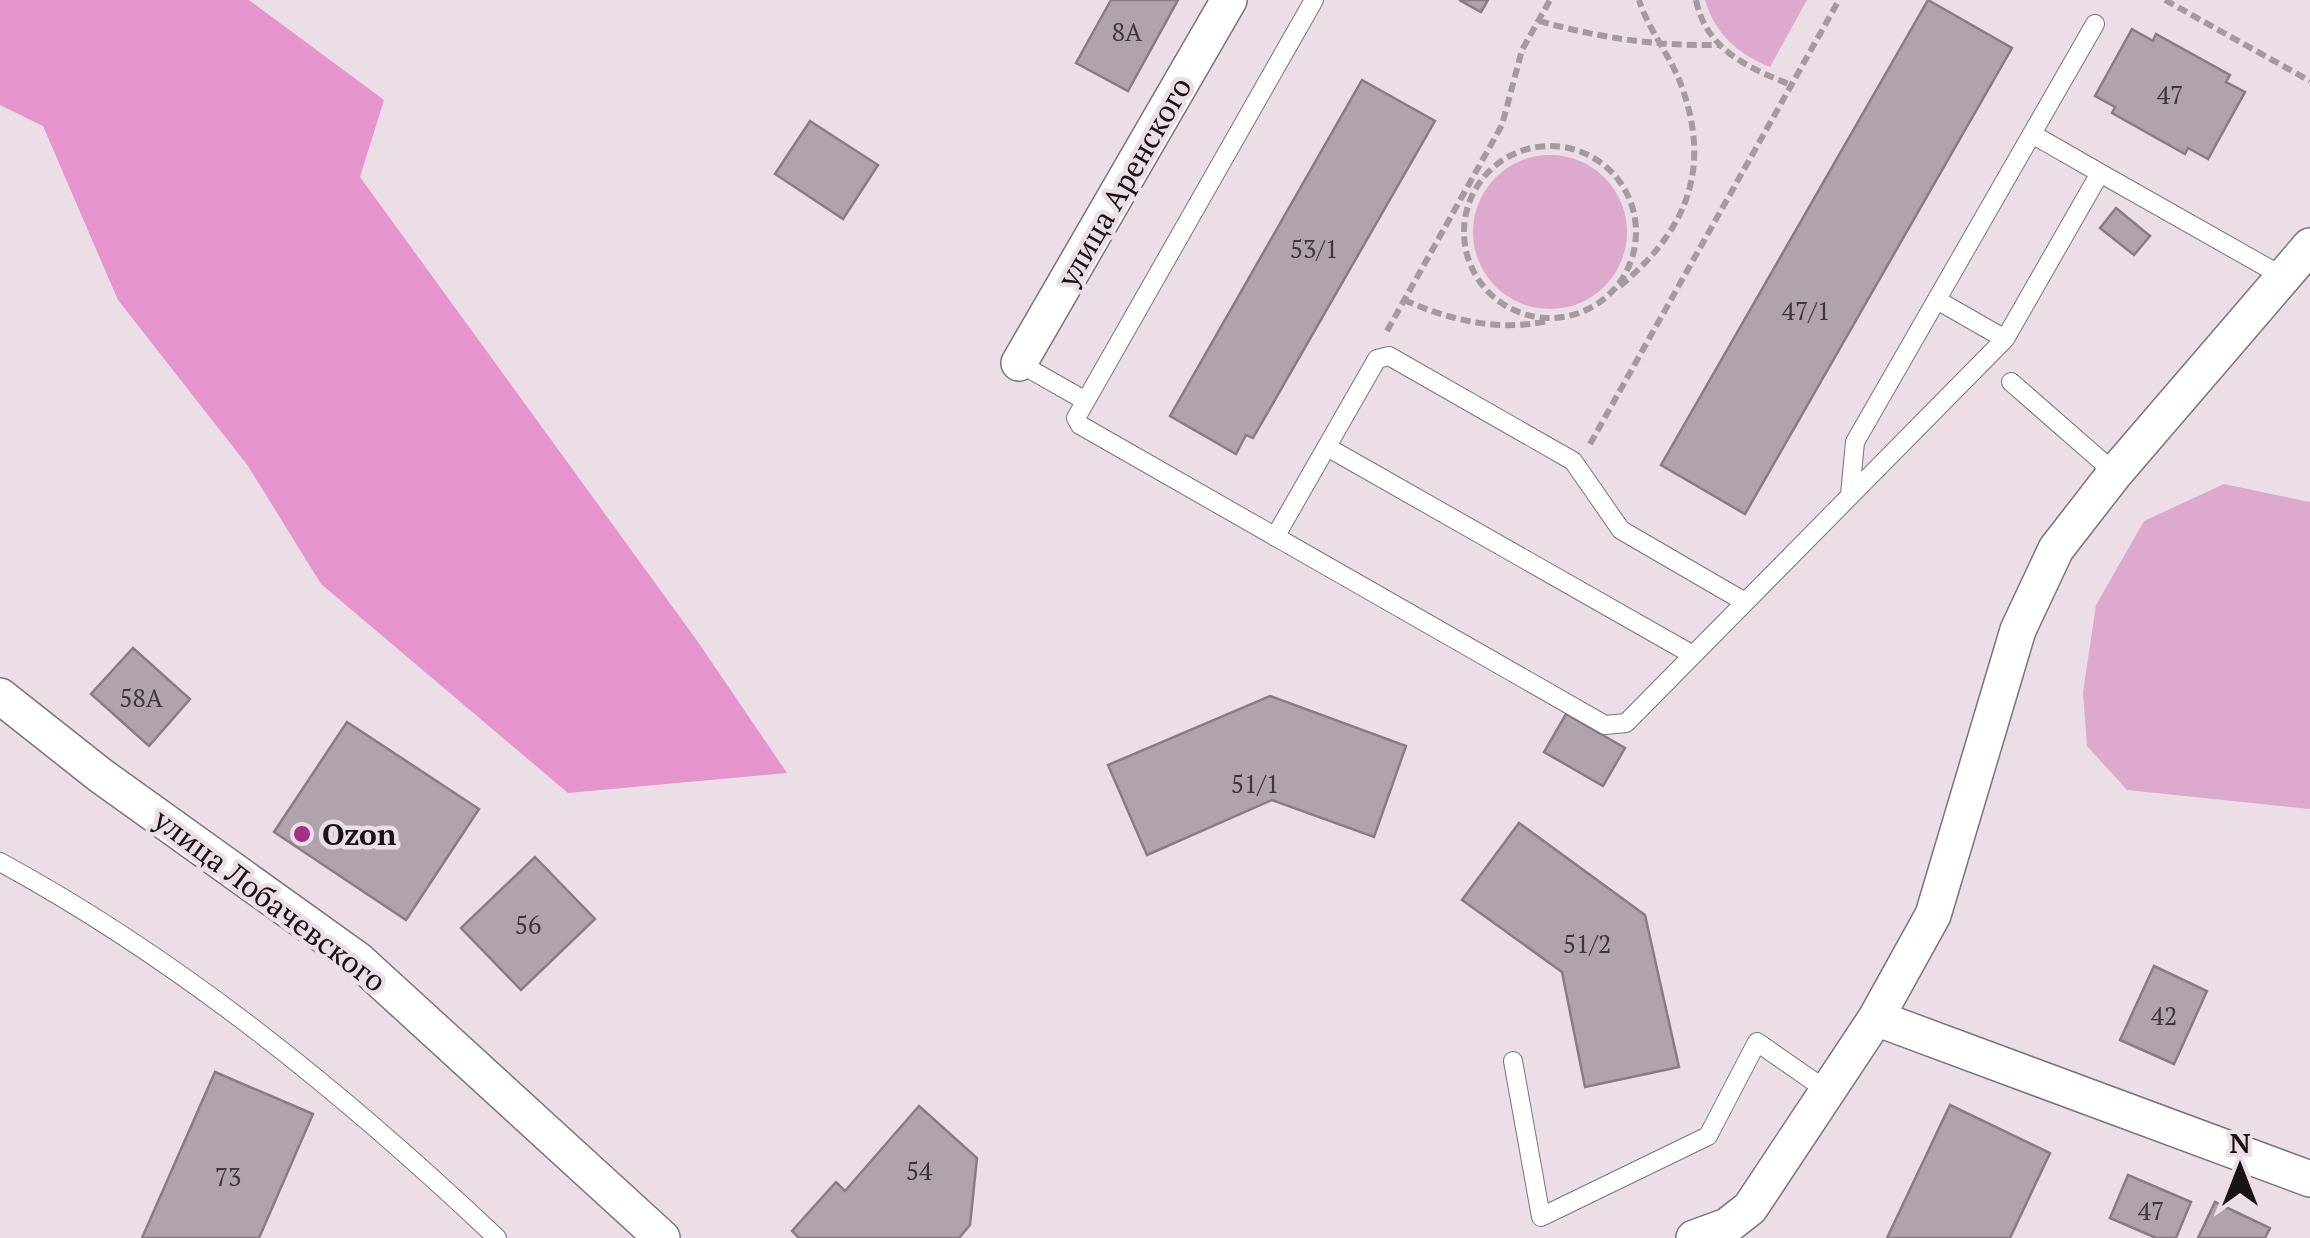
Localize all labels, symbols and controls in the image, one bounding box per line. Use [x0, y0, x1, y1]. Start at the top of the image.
house number: 8А [1112, 15, 1143, 48]
street label: улица Аренского [1047, 70, 1200, 295]
house number: 47 [2157, 78, 2183, 111]
house number: 53/1 [1290, 232, 1338, 265]
house number: 47/1 [1782, 294, 1830, 327]
house number: 58А [119, 681, 164, 714]
house number: 51/1 [1231, 767, 1279, 800]
street label: улица Лобачевского [145, 799, 394, 1001]
place label: Ozon [322, 814, 396, 854]
marker: Ozon [291, 823, 313, 845]
house number: 56 [515, 908, 541, 941]
house number: 51/2 [1563, 927, 1611, 960]
house number: 42 [2151, 999, 2177, 1032]
north arrow [2190, 1118, 2290, 1218]
text: N [2229, 1124, 2251, 1161]
house number: 54 [906, 1154, 933, 1187]
house number: 73 [215, 1160, 241, 1193]
house number: 47 [2138, 1194, 2164, 1227]

